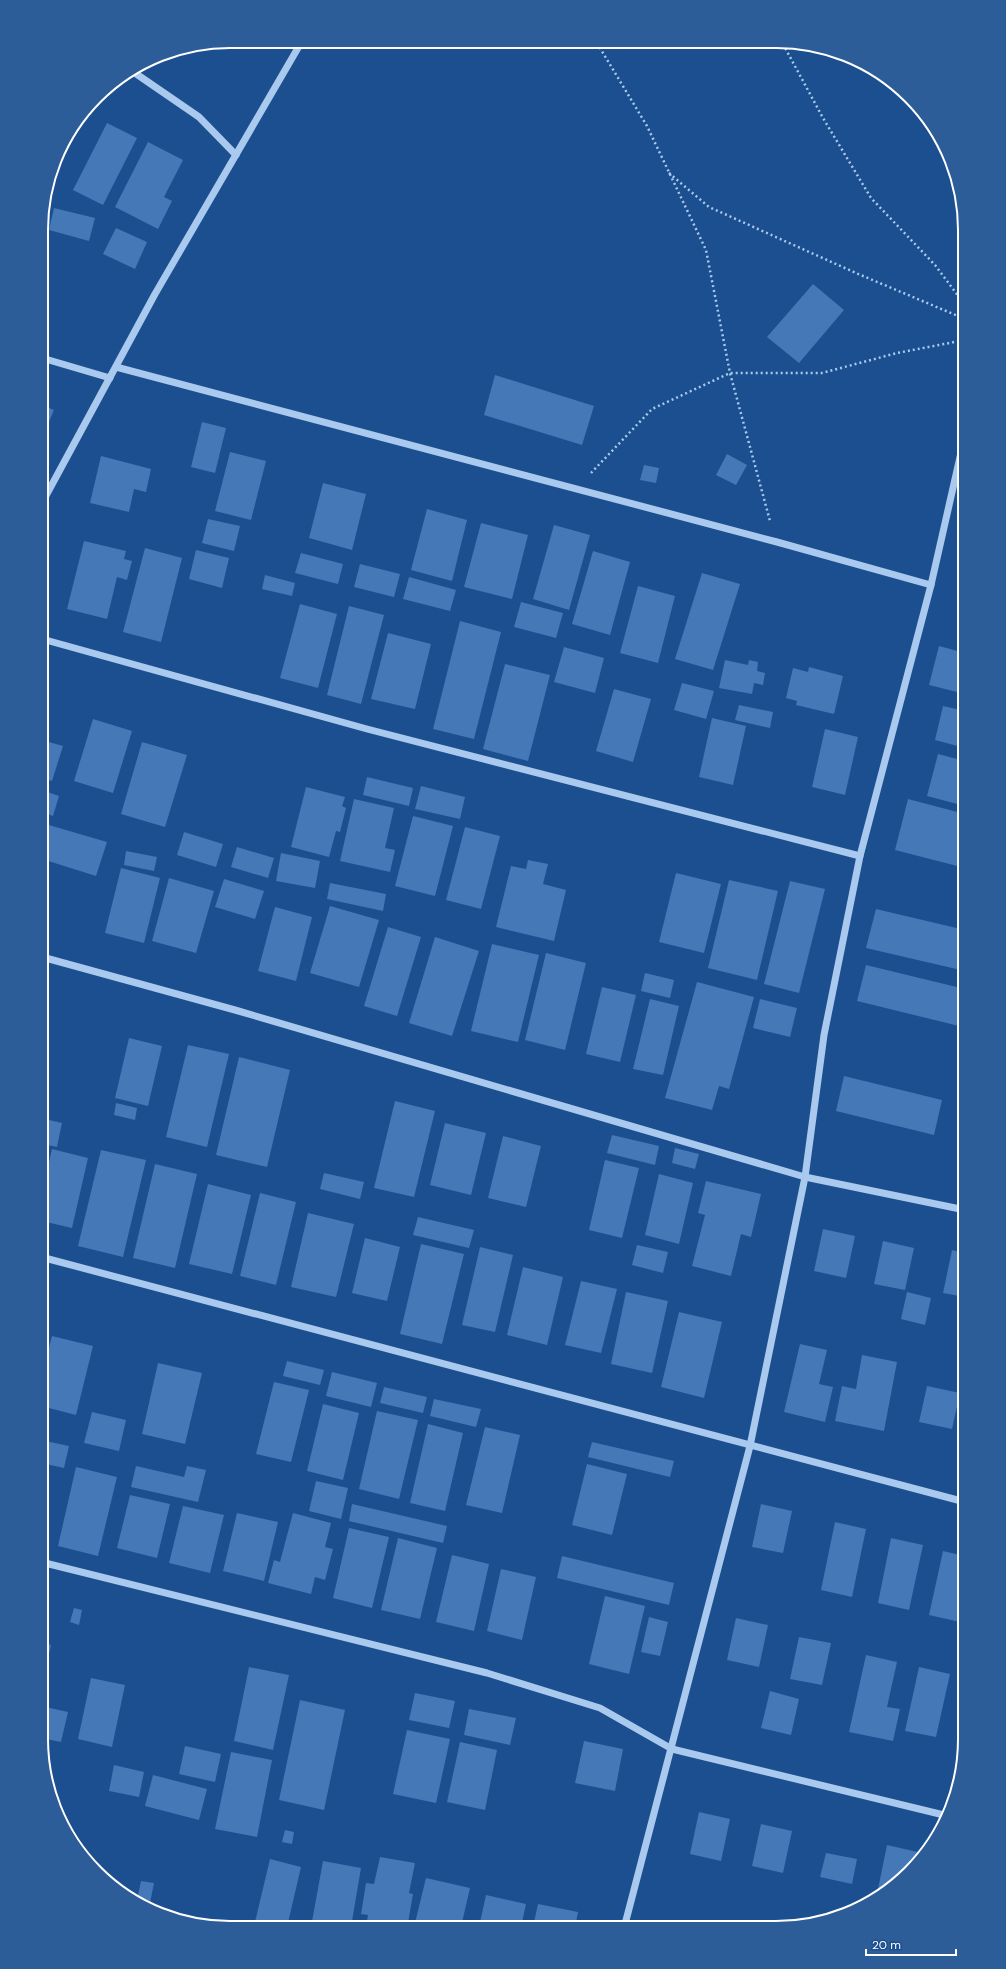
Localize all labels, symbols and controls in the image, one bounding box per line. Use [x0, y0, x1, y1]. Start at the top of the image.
scale bar [866, 1931, 956, 1957]
text: 20 m [872, 1937, 901, 1953]

